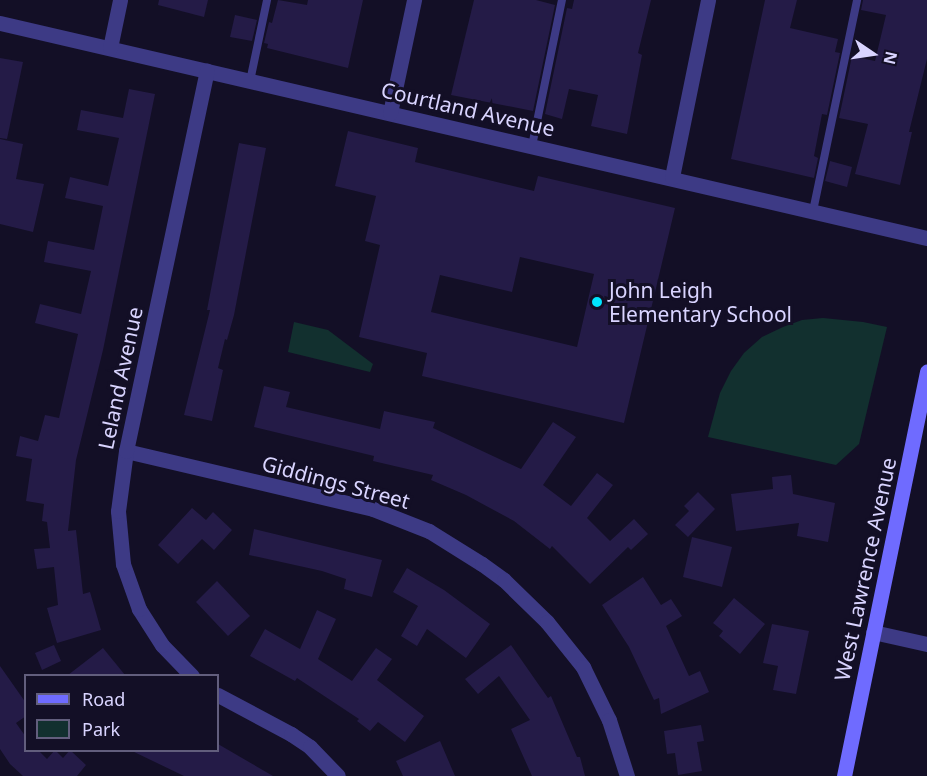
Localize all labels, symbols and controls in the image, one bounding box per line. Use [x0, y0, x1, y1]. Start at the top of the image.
north arrow [843, 24, 903, 84]
text: N [878, 49, 903, 67]
street label: Courtland Avenue [379, 77, 557, 141]
place label: John Leigh Elementary School [609, 277, 792, 327]
marker: John Leigh Elementary School [590, 295, 604, 309]
street label: Leland Avenue [93, 304, 147, 452]
street label: Giddings Street [259, 450, 413, 514]
street label: West Lawrence Avenue [829, 455, 901, 683]
legend [24, 674, 219, 752]
text: Road [82, 687, 125, 711]
text: Park [82, 717, 120, 741]

